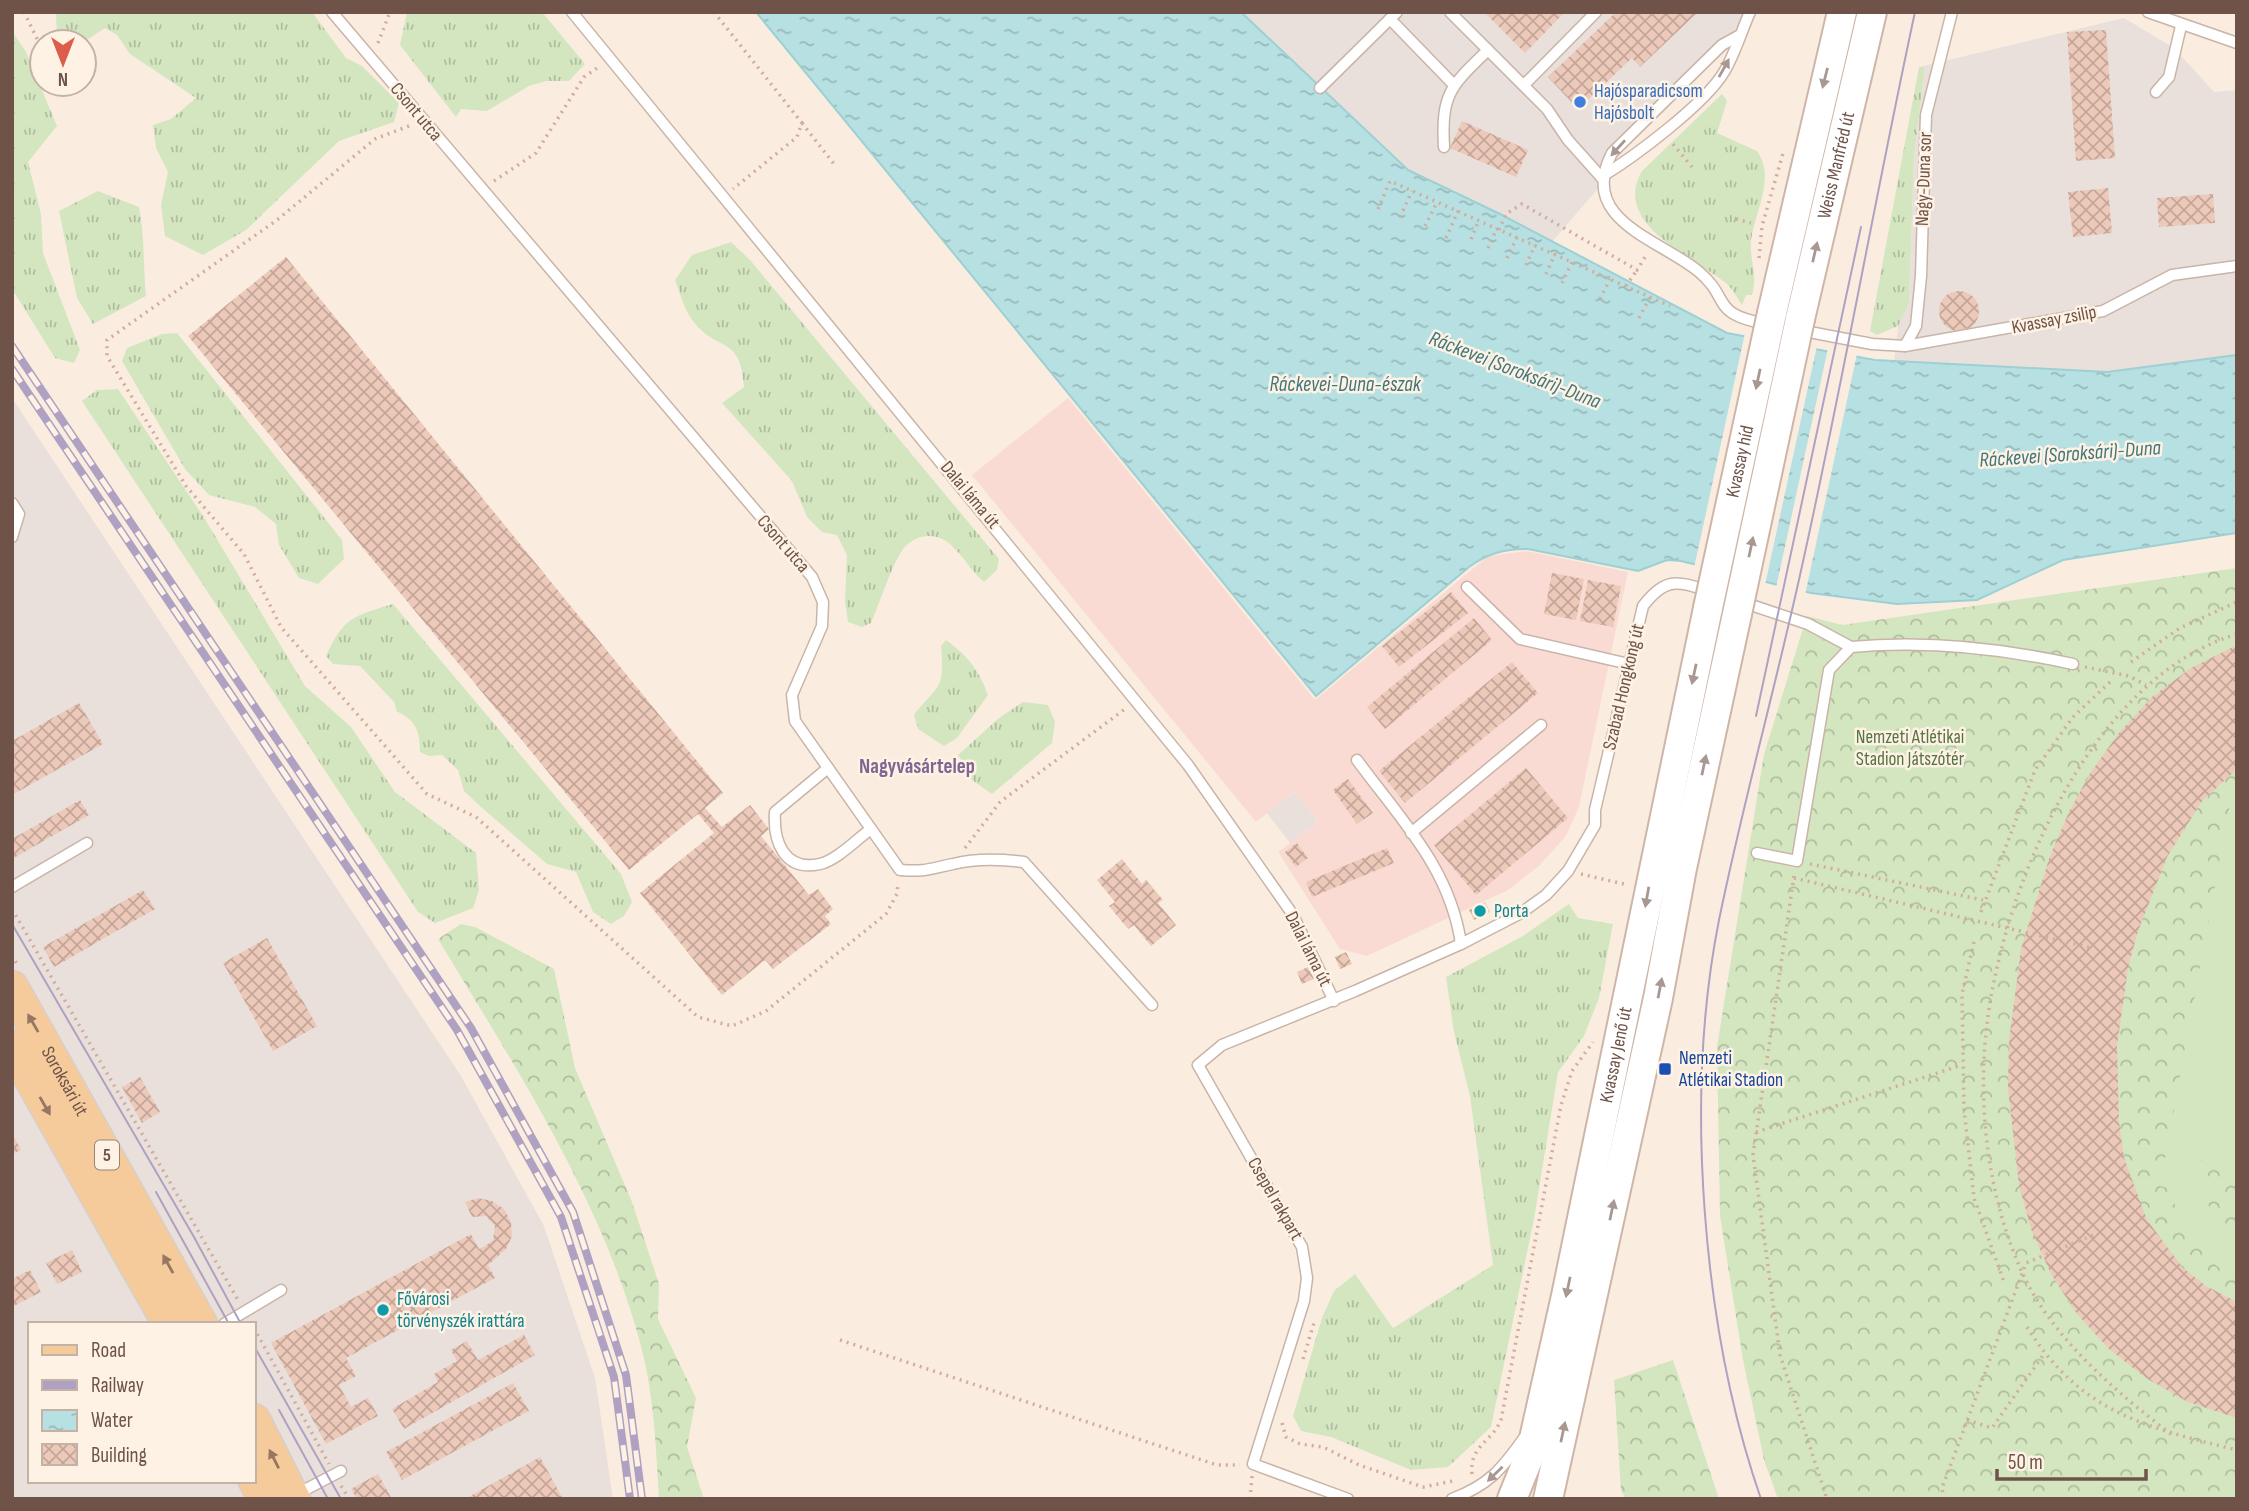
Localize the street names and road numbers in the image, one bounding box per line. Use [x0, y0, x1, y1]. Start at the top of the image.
street label: Csont utca [385, 78, 447, 146]
street label: Weiss Manfréd út [1812, 109, 1860, 221]
street label: Nagy-Duna sor [1911, 131, 1937, 227]
street label: Kvassay zsilip [2010, 301, 2098, 339]
street label: Kvassay híd [1721, 423, 1759, 500]
street label: Dalai láma út [935, 457, 1005, 534]
street label: Csont utca [752, 510, 814, 578]
street label: Szabad Hongkong út [1598, 621, 1650, 752]
street label: Dalai láma út [1279, 908, 1337, 991]
street label: Kvassay Jenő út [1595, 1004, 1637, 1105]
street label: Soroksári út [36, 1042, 94, 1120]
road number: 5 [95, 1140, 119, 1170]
street label: Csepel rakpart [1242, 1153, 1308, 1245]

